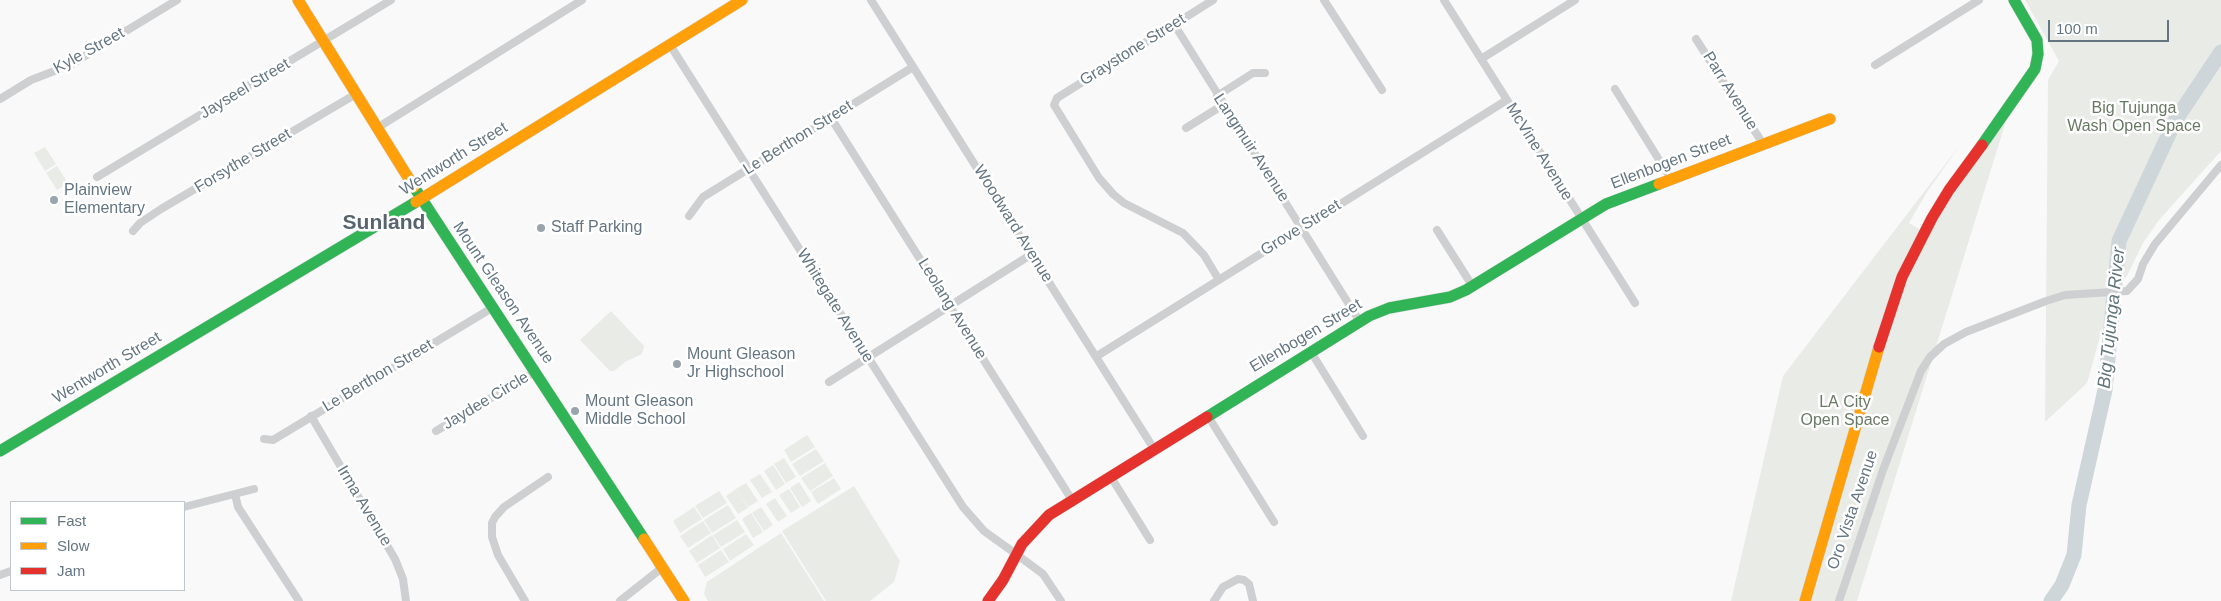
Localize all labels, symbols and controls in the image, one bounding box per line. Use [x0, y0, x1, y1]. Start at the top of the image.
street label: Graystone Street [1077, 10, 1189, 90]
scale bar [2051, 10, 2172, 42]
text: 100 m [2056, 20, 2098, 37]
street label: Kyle Street [50, 24, 128, 78]
street label: Parr Avenue [1698, 48, 1762, 134]
street label: Jayseel Street [197, 55, 293, 123]
street label: Langmuir Avenue [1209, 90, 1293, 206]
street label: Le Berthon Street [740, 97, 856, 179]
park label: Big Tujunga Wash Open Space [2067, 99, 2201, 137]
street label: McVine Avenue [1501, 100, 1577, 204]
street label: Wentworth Street [397, 118, 511, 200]
street label: Forsythe Street [191, 125, 295, 197]
street label: Ellenbogen Street [1608, 130, 1734, 194]
street label: Woodward Avenue [969, 162, 1057, 286]
place label: Plainview Elementary [64, 181, 145, 219]
marker: Plainview Elementary [48, 194, 60, 206]
street label: Grove Street [1257, 196, 1345, 260]
district label: Sunland [343, 210, 425, 236]
street label: Mount Gleason Avenue [448, 218, 558, 368]
place label: Staff Parking [551, 218, 642, 238]
marker: Staff Parking [535, 222, 547, 234]
street label: Whitegate Avenue [792, 246, 878, 366]
water label: Big Tujunga River [2094, 246, 2130, 390]
street label: Leolang Avenue [913, 255, 991, 363]
street label: Ellenbogen Street [1247, 295, 1365, 377]
street label: Wentworth Street [49, 328, 165, 408]
street label: Le Berthon Street [319, 335, 437, 417]
place label: Mount Gleason Jr Highschool [687, 345, 796, 383]
marker: Mount Gleason Jr Highschool [671, 358, 683, 370]
street label: Jaydee Circle [440, 368, 532, 434]
place label: Mount Gleason Middle School [585, 392, 694, 430]
park label: LA City Open Space [1801, 393, 1889, 431]
marker: Mount Gleason Middle School [569, 405, 581, 417]
street label: Oro Vista Avenue [1824, 448, 1882, 572]
street label: Irma Avenue [332, 462, 396, 550]
legend [10, 501, 185, 591]
text: Fast [57, 512, 86, 529]
text: Slow [57, 537, 90, 554]
text: Jam [57, 562, 85, 579]

